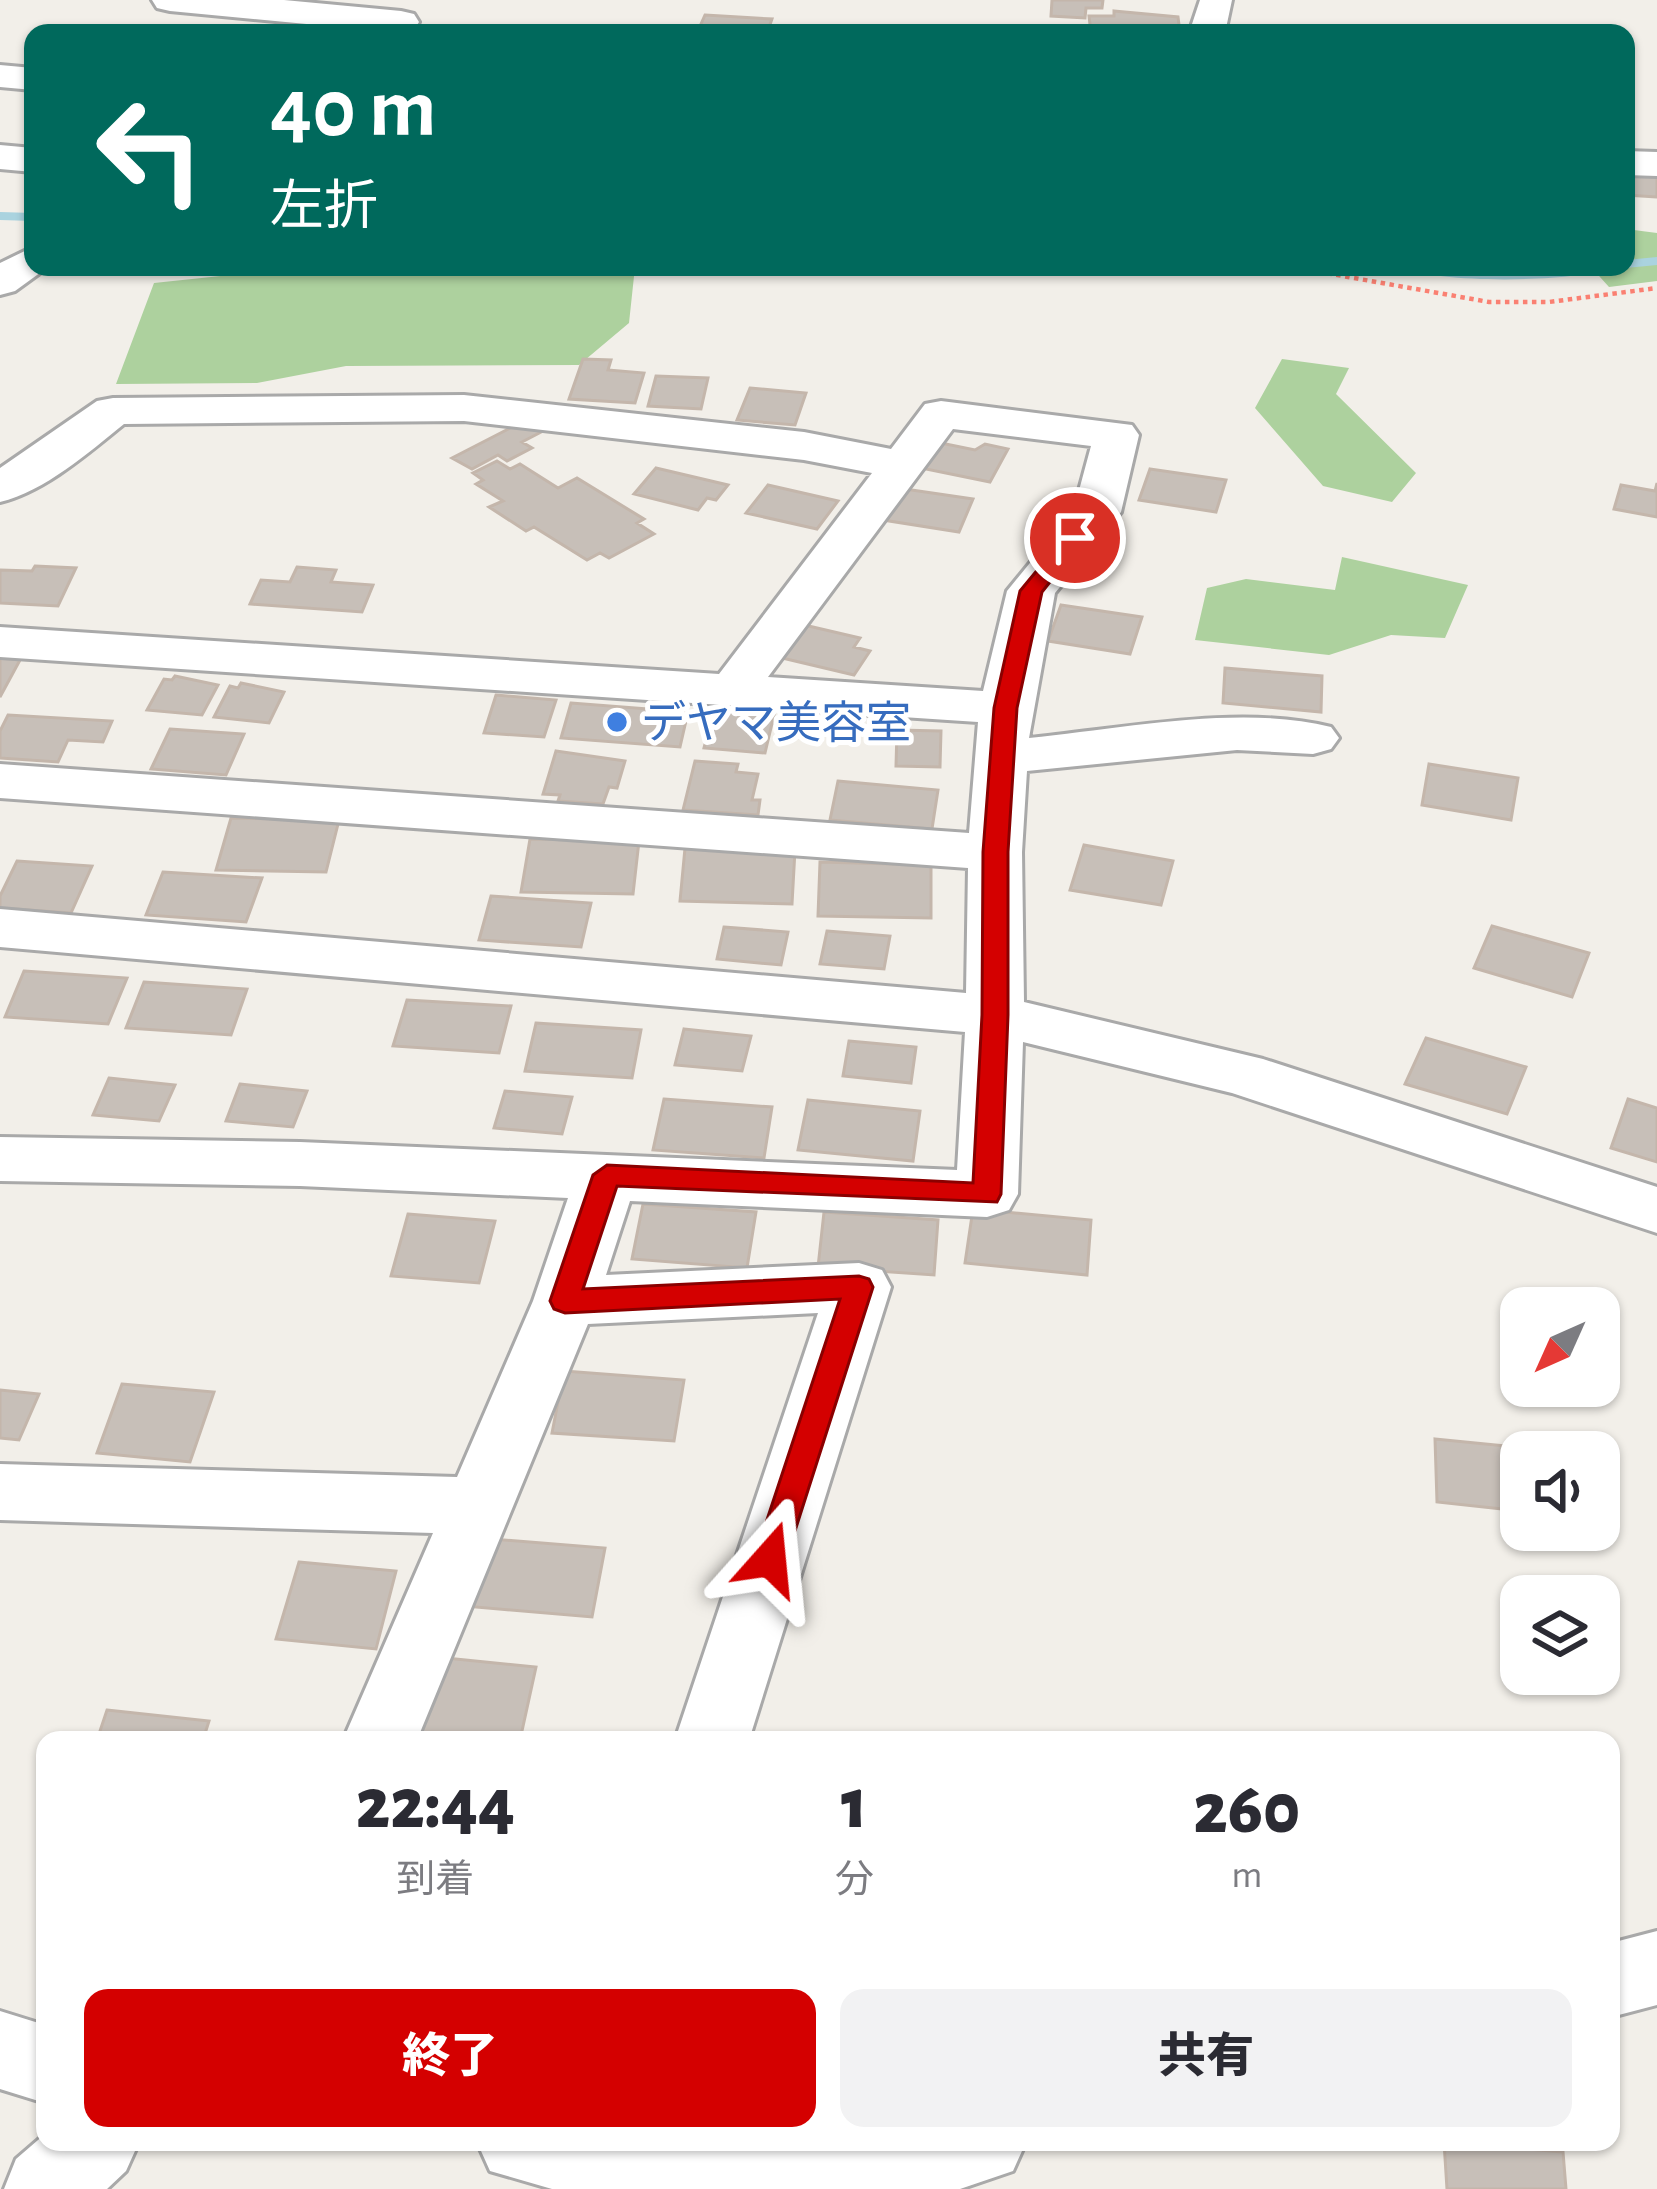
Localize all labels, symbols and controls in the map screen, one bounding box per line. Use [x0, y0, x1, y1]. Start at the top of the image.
text: 40 m [270, 68, 437, 152]
icon: left [72, 72, 228, 228]
text: 左折 [270, 181, 378, 235]
pin [1024, 487, 1126, 589]
icon: arrive [1042, 505, 1108, 571]
place label: デヤマ美容室 [641, 699, 911, 747]
marker: デヤマ美容室 [604, 709, 630, 735]
north arrow [1500, 1287, 1620, 1407]
map controls [1500, 1287, 1620, 1695]
button: sound [1500, 1431, 1620, 1551]
position arrow [707, 1496, 833, 1622]
button: layers [1500, 1575, 1620, 1695]
text: 22:44 [356, 1769, 515, 1841]
text: 1 [841, 1769, 867, 1841]
text: 260 [1193, 1774, 1300, 1846]
text: m [1231, 1856, 1262, 1895]
text: 到着 [396, 1861, 474, 1900]
text: 分 [835, 1861, 874, 1900]
button: 終了 [84, 1989, 816, 2127]
button: 共有 [840, 1989, 1572, 2127]

